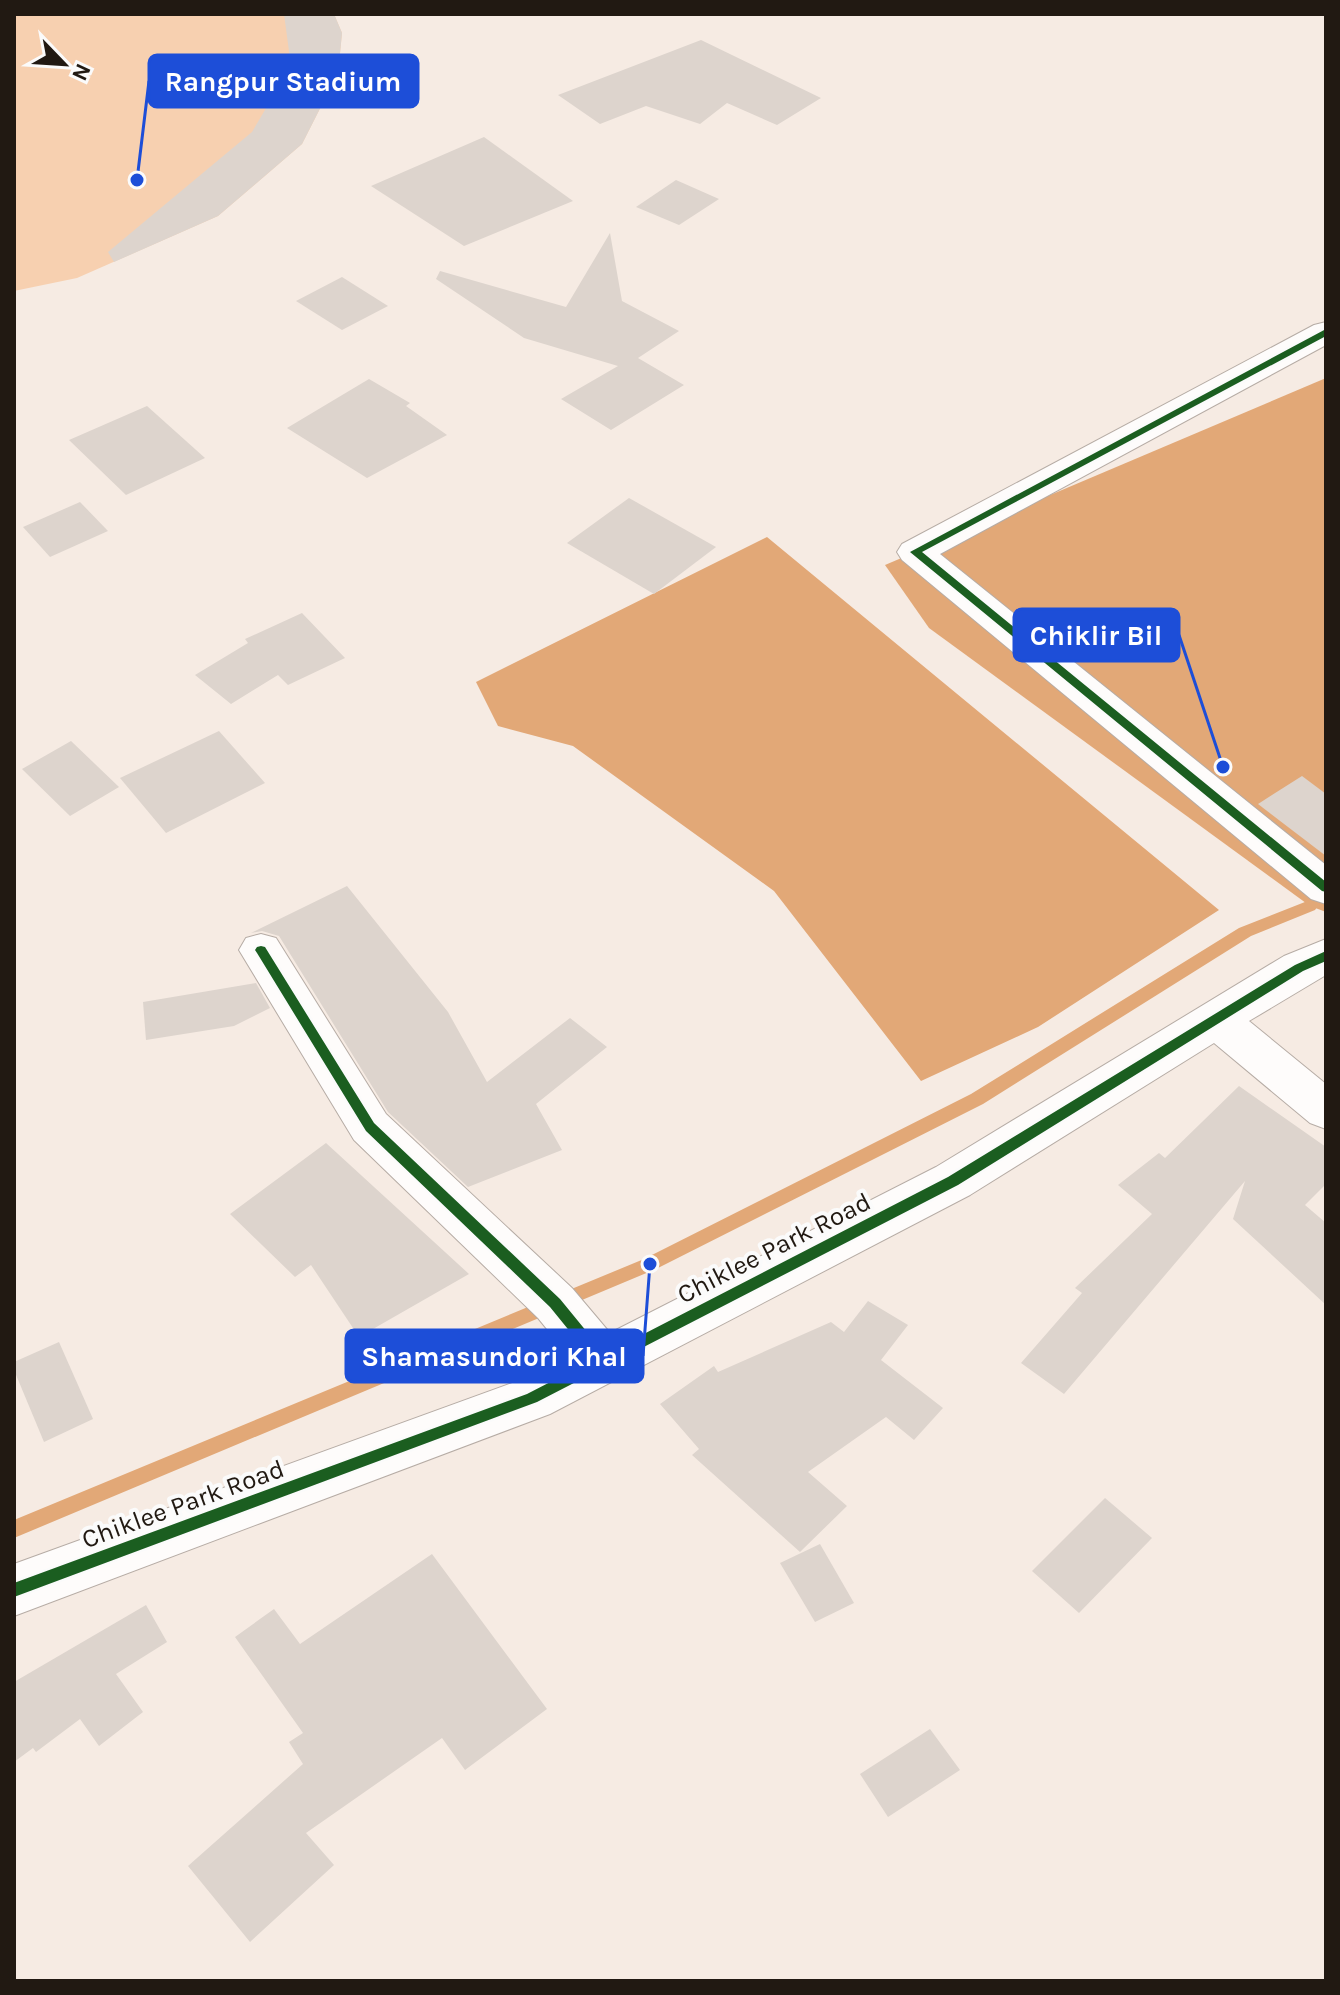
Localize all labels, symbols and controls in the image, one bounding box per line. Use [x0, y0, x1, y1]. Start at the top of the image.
north arrow [24, 24, 104, 104]
callout: Rangpur Stadium [149, 55, 418, 107]
text: N [66, 59, 96, 85]
text: Rangpur Stadium [165, 65, 401, 98]
callout: Chiklir Bil [1014, 609, 1179, 661]
text: Chiklir Bil [1030, 619, 1162, 652]
street label: Chiklee Park Road [672, 1186, 876, 1310]
callout: Shamasundori Khal [346, 1330, 643, 1382]
text: Shamasundori Khal [361, 1340, 627, 1373]
street label: Chiklee Park Road [78, 1453, 288, 1555]

